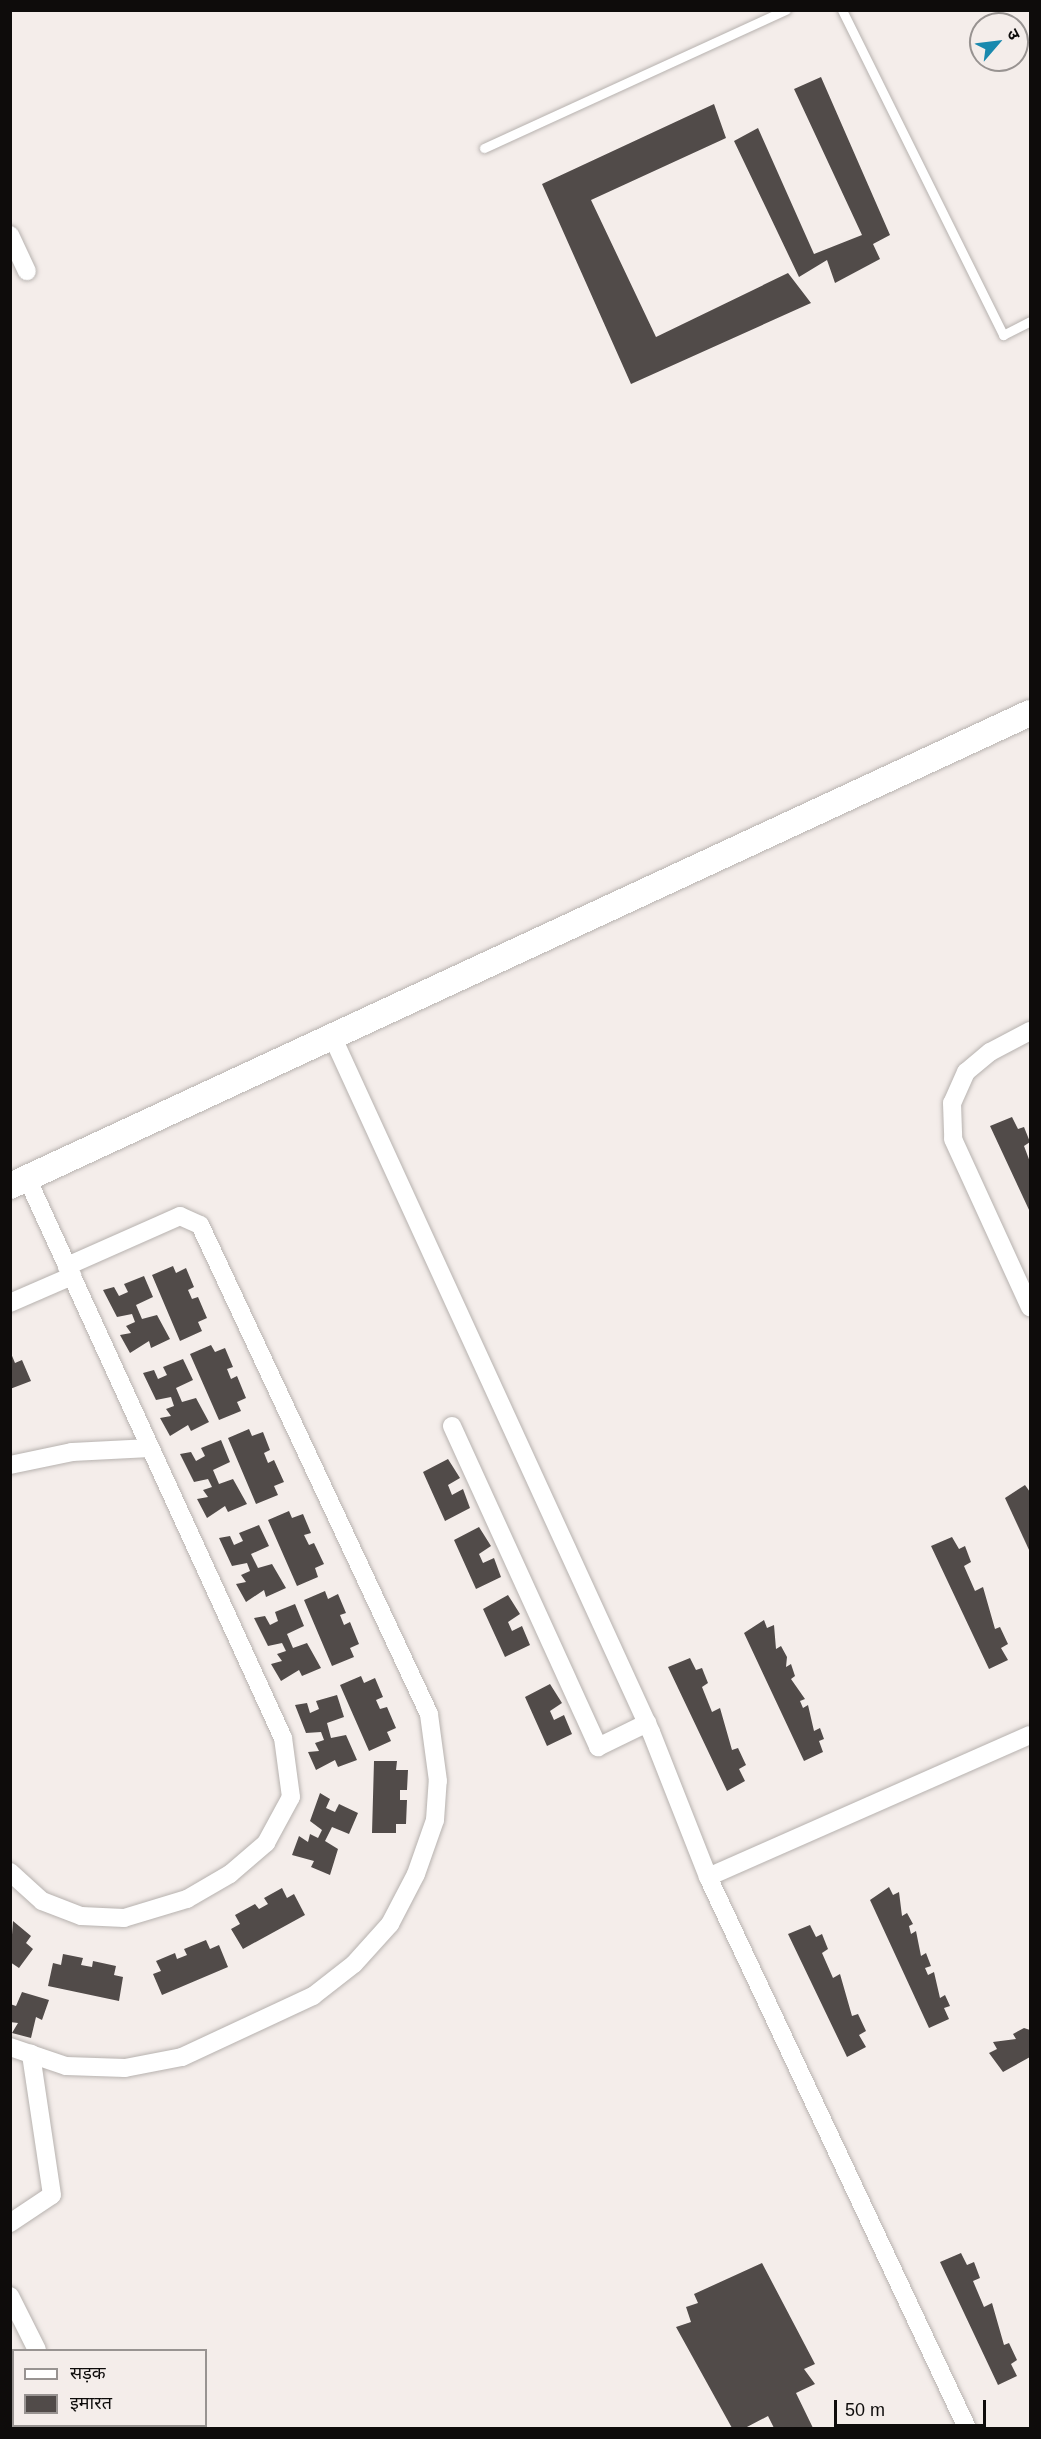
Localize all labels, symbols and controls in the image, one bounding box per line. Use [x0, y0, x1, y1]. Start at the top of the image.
north arrow [969, 12, 1029, 72]
text: उ [1004, 26, 1023, 42]
legend [12, 2349, 207, 2427]
text: सड़क [70, 2363, 106, 2383]
scale bar [837, 2388, 988, 2426]
text: इमारत [70, 2393, 112, 2413]
text: 50 m [845, 2400, 885, 2420]

